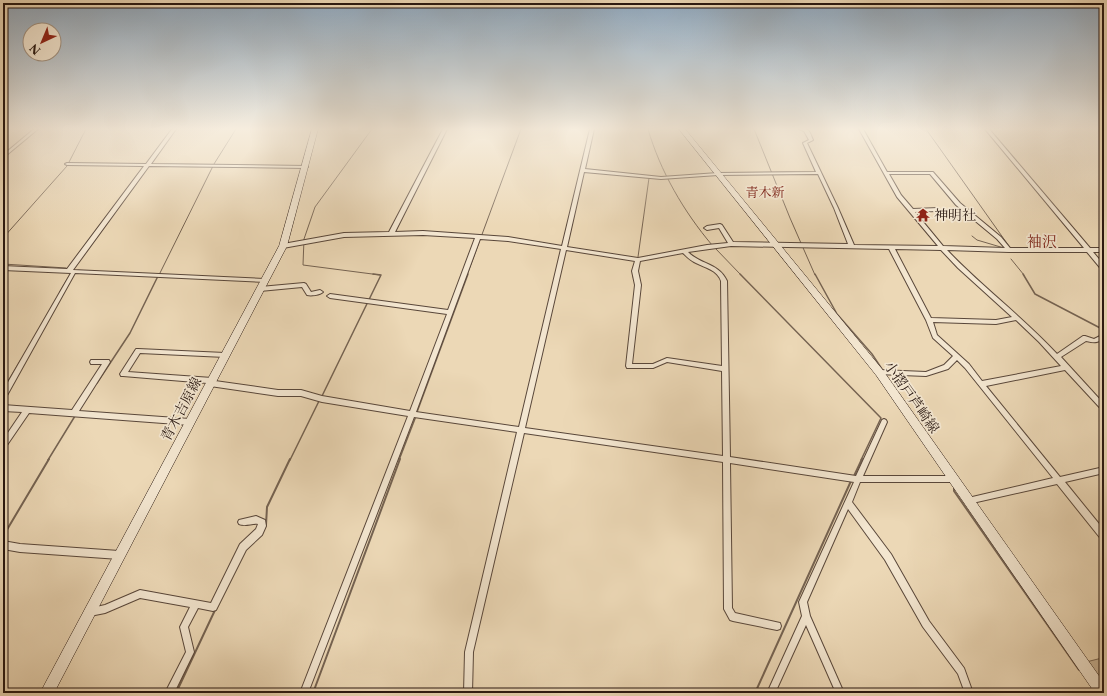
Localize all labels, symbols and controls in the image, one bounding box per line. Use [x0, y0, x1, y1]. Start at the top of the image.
north arrow [22, 22, 62, 62]
text: N [26, 41, 43, 58]
district label: 青木新 [745, 184, 785, 200]
place label: 神明社 [934, 206, 976, 224]
temple icon: 神明社 [915, 207, 931, 223]
district label: 袖沢 [1027, 232, 1057, 251]
street label: 小摺戸芦崎線 [881, 357, 943, 437]
street label: 青木吉原線 [157, 374, 205, 444]

